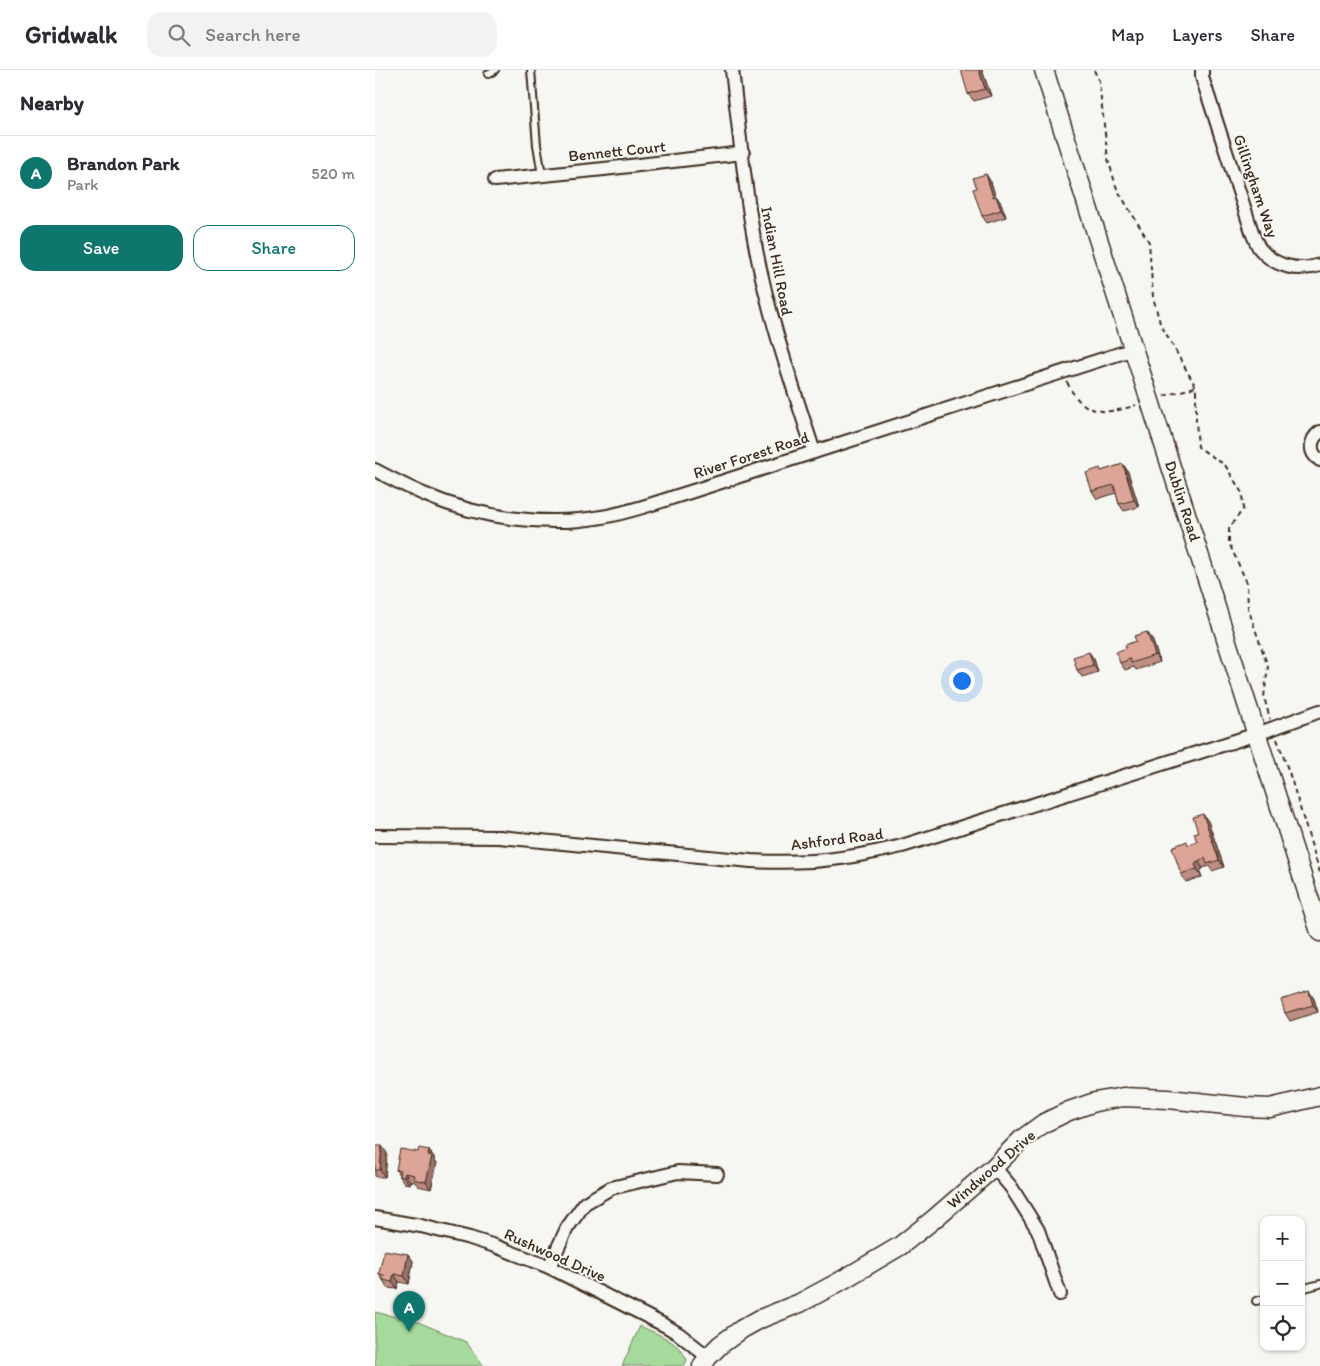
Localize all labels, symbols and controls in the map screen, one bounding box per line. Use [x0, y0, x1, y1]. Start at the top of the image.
search box [147, 12, 497, 57]
text: Gridwalk [25, 20, 117, 49]
icon: search [165, 21, 193, 49]
text: Search here [205, 23, 301, 46]
text: Map [1111, 24, 1144, 46]
text: Layers [1172, 24, 1222, 46]
text: Share [1250, 24, 1295, 46]
text: Nearby [20, 90, 84, 115]
street label: Gillingham Way [1229, 132, 1283, 241]
street label: Bennett Court [567, 136, 667, 166]
text: Brandon Park [67, 152, 180, 175]
text: A [31, 164, 41, 183]
text: 520 m [311, 164, 355, 183]
text: Park [67, 175, 98, 194]
street label: Indian Hill Road [757, 205, 797, 317]
button: Save [20, 225, 183, 271]
button: Share [193, 225, 355, 271]
street label: River Forest Road [691, 427, 811, 483]
street label: Dublin Road [1161, 458, 1205, 544]
your location [949, 668, 975, 694]
street label: Ashford Road [790, 824, 885, 854]
street label: Windwood Drive [943, 1126, 1039, 1212]
map controls [1260, 1216, 1305, 1351]
button: + [1260, 1216, 1305, 1261]
street label: Rushwood Drive [501, 1224, 609, 1286]
button: − [1260, 1261, 1305, 1306]
pin: A [393, 1291, 425, 1332]
button: locate [1260, 1306, 1305, 1351]

